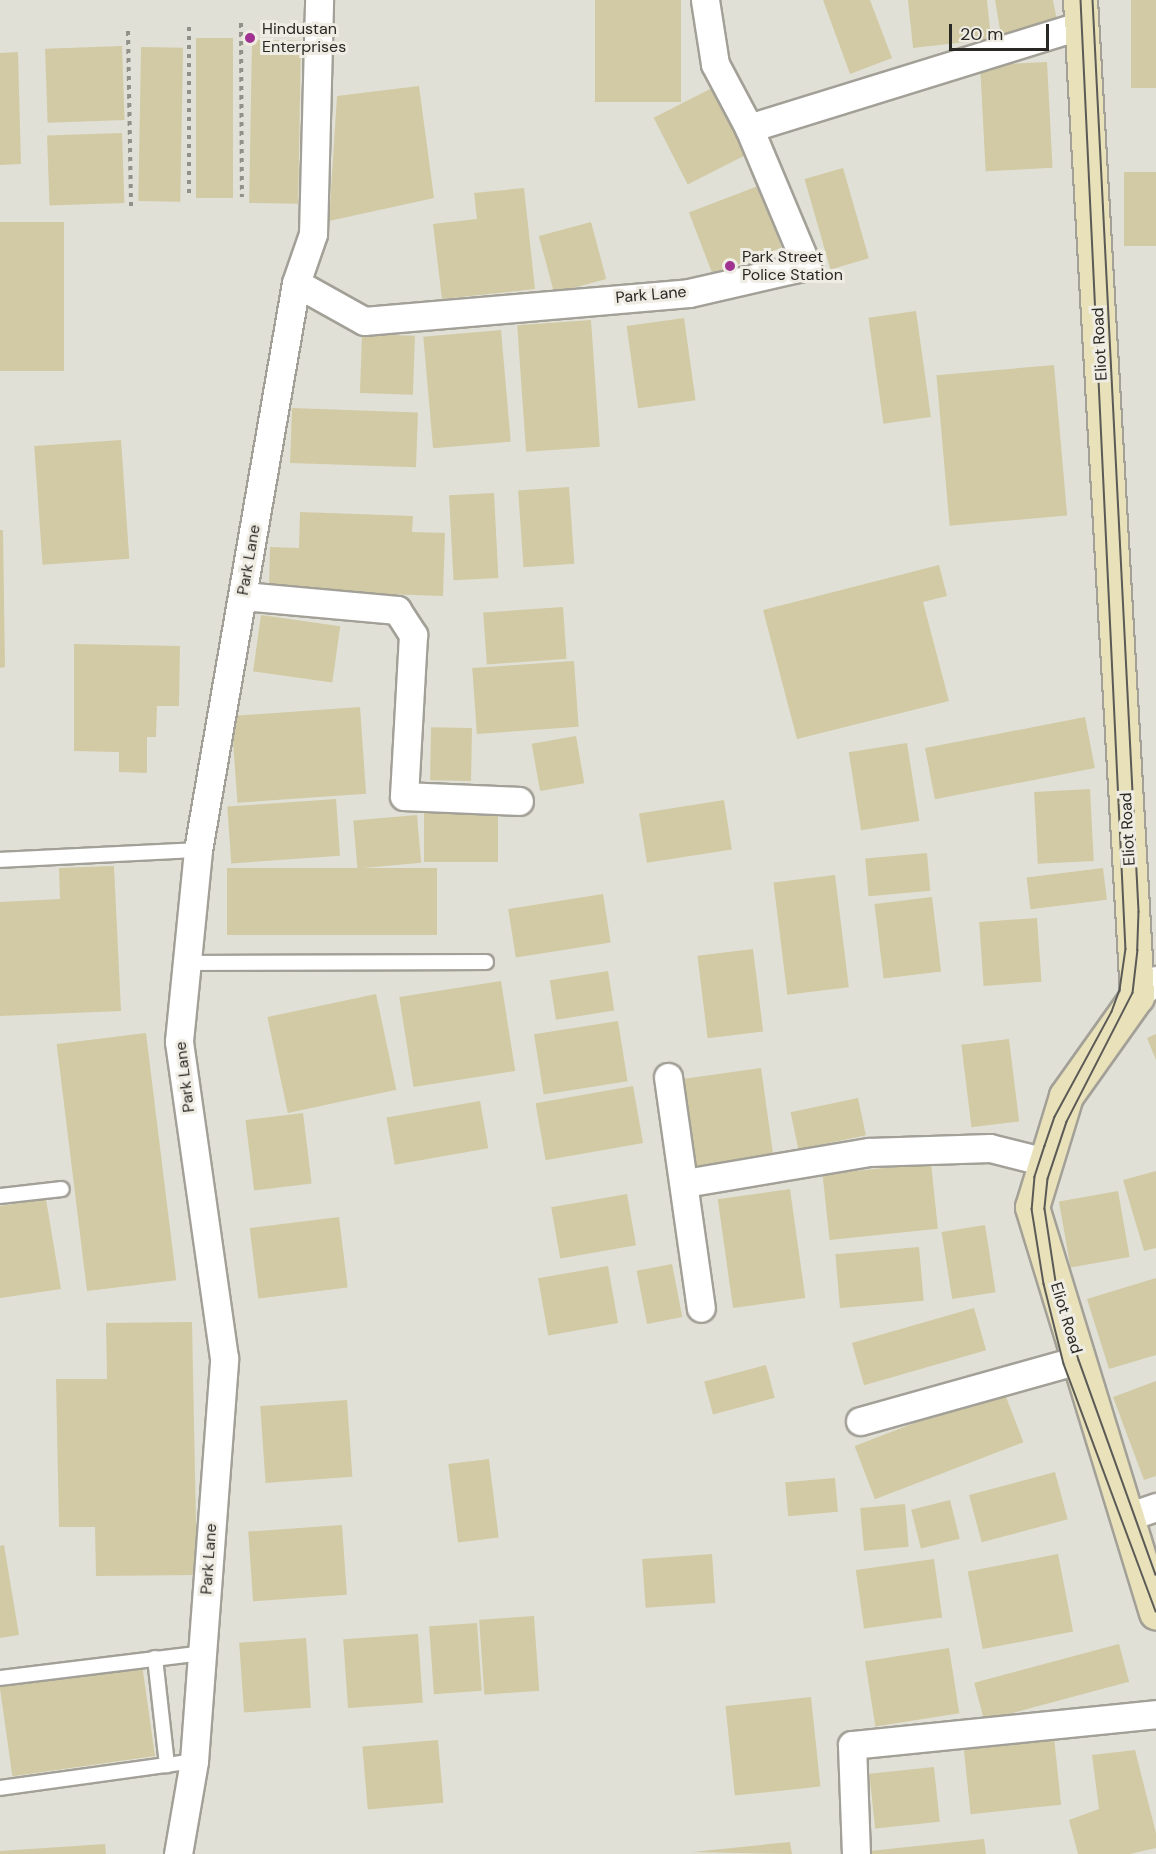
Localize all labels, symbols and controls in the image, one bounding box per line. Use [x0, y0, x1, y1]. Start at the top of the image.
scale bar [952, 12, 1052, 50]
place label: Hindustan Enterprises [262, 19, 346, 57]
text: 20 m [960, 22, 1003, 46]
marker: Hindustan Enterprises [243, 31, 257, 45]
place label: Park Street Police Station [742, 247, 843, 285]
marker: Park Street Police Station [723, 259, 737, 273]
street label: Park Lane [615, 282, 687, 308]
street label: Eliot Road [1088, 307, 1112, 381]
street label: Park Lane [233, 523, 265, 597]
street label: Eliot Road [1116, 792, 1140, 866]
street label: Park Lane [171, 1040, 199, 1114]
street label: Eliot Road [1046, 1280, 1086, 1356]
street label: Park Lane [197, 1523, 221, 1595]

